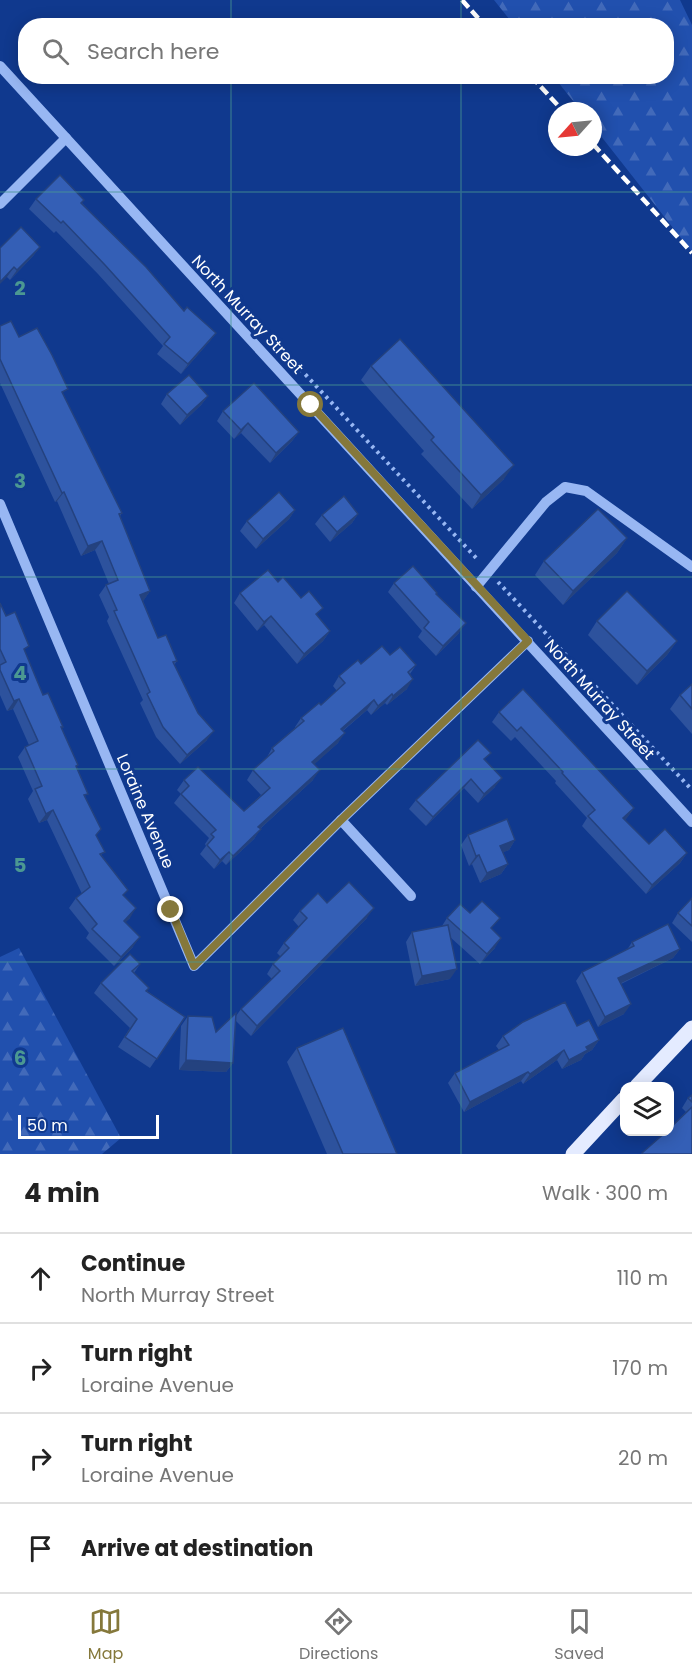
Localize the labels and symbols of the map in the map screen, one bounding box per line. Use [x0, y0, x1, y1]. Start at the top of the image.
north arrow [548, 102, 602, 156]
street label: North Murray Street [186, 250, 309, 379]
text: 2 [14, 274, 26, 302]
route start [297, 391, 323, 417]
text: 3 [14, 467, 26, 495]
street label: North Murray Street [539, 634, 660, 765]
text: 4 [13, 659, 27, 687]
street label: Loraine Avenue [111, 750, 180, 872]
text: 5 [14, 851, 27, 879]
route end [157, 896, 183, 922]
text: 6 [14, 1044, 26, 1072]
scale bar [18, 1112, 159, 1140]

